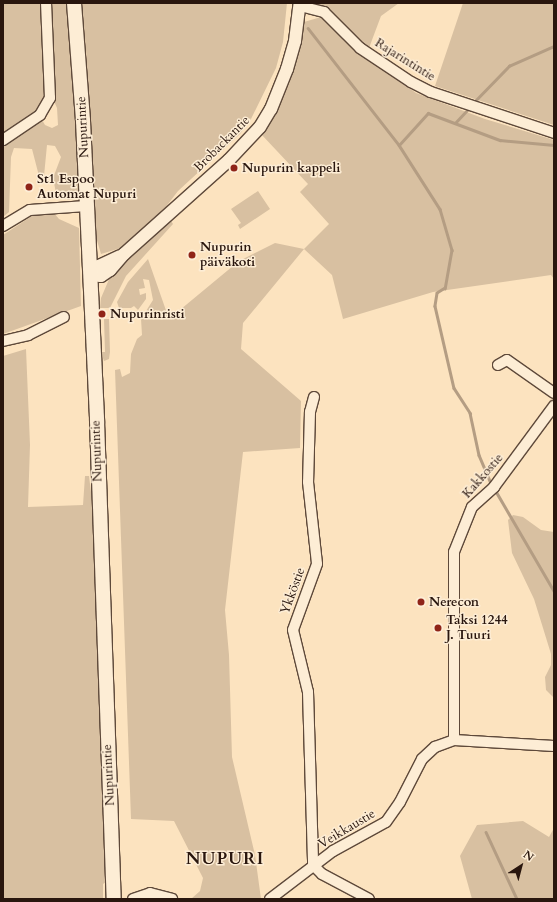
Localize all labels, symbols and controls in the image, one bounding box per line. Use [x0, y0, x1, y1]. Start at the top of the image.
street label: Rajarintintie [372, 35, 438, 85]
street label: Nupurintie [74, 96, 92, 158]
street label: Brobackantie [191, 113, 253, 175]
place label: Nupurin kappeli [242, 160, 340, 176]
marker: Nupurin kappeli [229, 163, 239, 173]
place label: St1 Espoo Automat Nupuri [37, 172, 136, 203]
marker: St1 Espoo Automat Nupuri [24, 182, 34, 192]
place label: Nupurin päiväkoti [200, 240, 255, 271]
marker: Nupurin päiväkoti [187, 250, 197, 260]
place label: Nupurinristi [110, 306, 185, 322]
marker: Nupurinristi [97, 309, 107, 319]
street label: Nupurintie [88, 420, 106, 482]
street label: Kakkostie [459, 450, 507, 502]
street label: Ykköstie [277, 565, 309, 617]
place label: Nerecon [429, 594, 479, 610]
marker: Nerecon [416, 597, 426, 607]
place label: Taksi 1244 J. Tuuri [446, 613, 508, 644]
marker: Taksi 1244 J. Tuuri [433, 623, 443, 633]
street label: Nupurintie [100, 744, 118, 806]
street label: Veikkaustie [316, 806, 378, 852]
north arrow [501, 846, 541, 886]
text: N [520, 847, 537, 865]
district label: NUPURI [186, 849, 264, 869]

